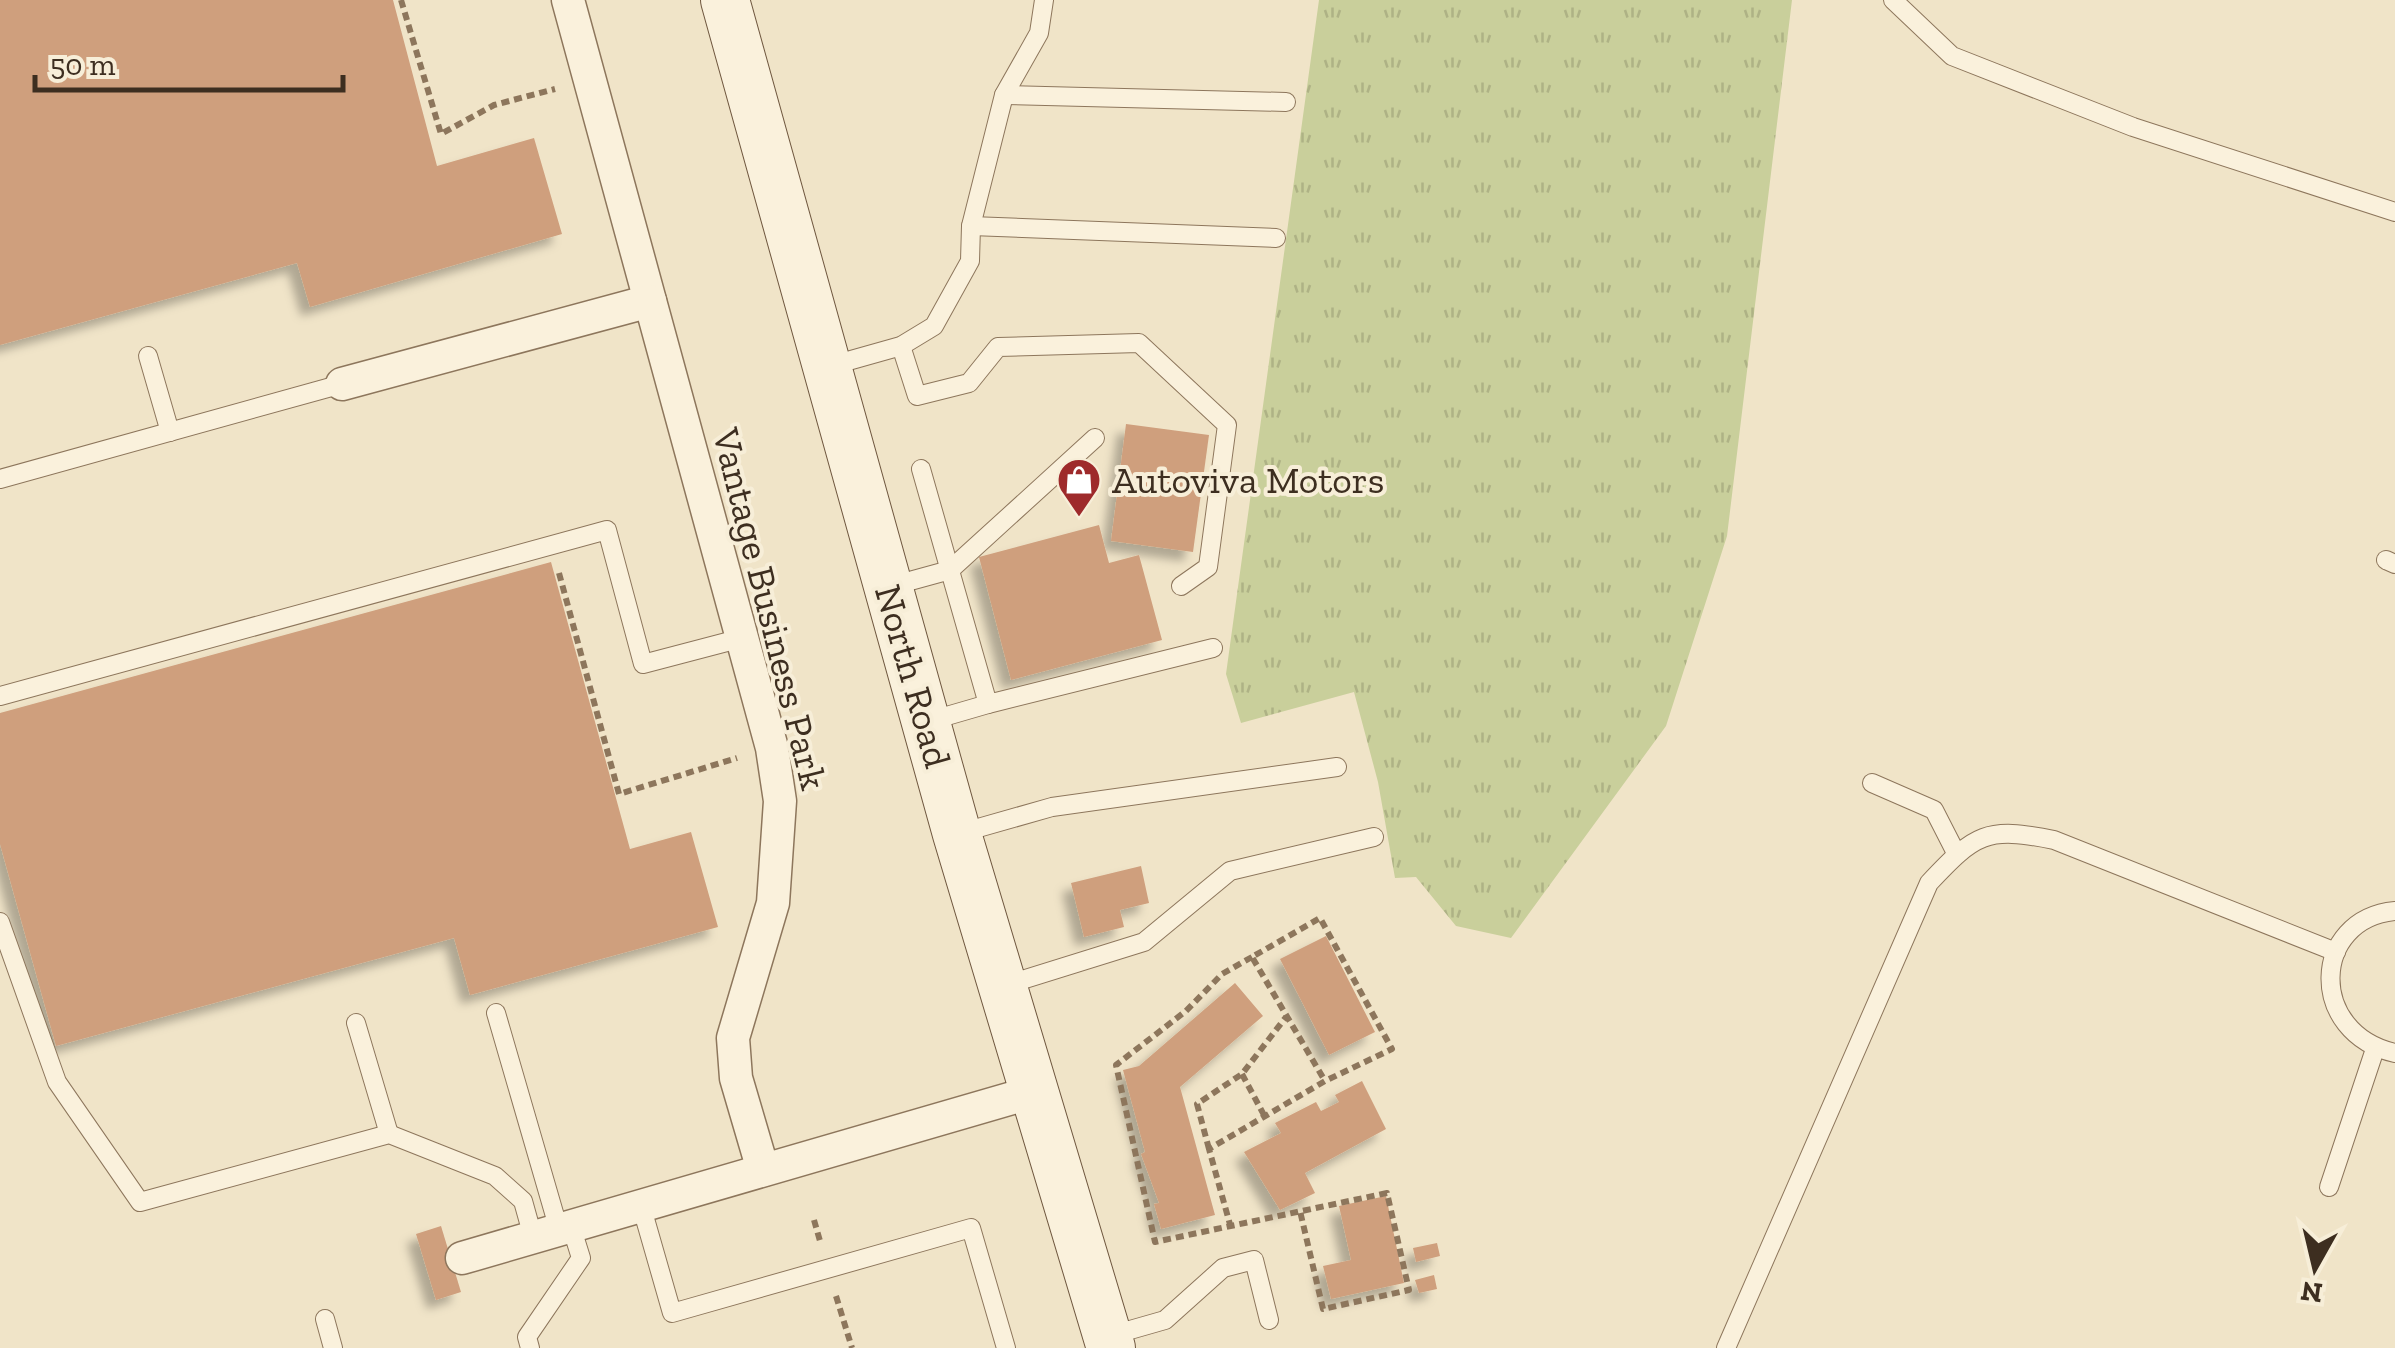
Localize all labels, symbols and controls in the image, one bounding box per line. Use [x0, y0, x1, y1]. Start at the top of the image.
scale bar [35, 30, 342, 92]
text: 50 m [50, 47, 115, 83]
street label: Vantage Business Park [703, 423, 837, 795]
shop icon: Autoviva Motors [1056, 457, 1102, 518]
place label: Autoviva Motors [1112, 457, 1384, 503]
street label: North Road [865, 579, 961, 773]
north arrow [2265, 1218, 2365, 1318]
text: N [2299, 1274, 2324, 1310]

